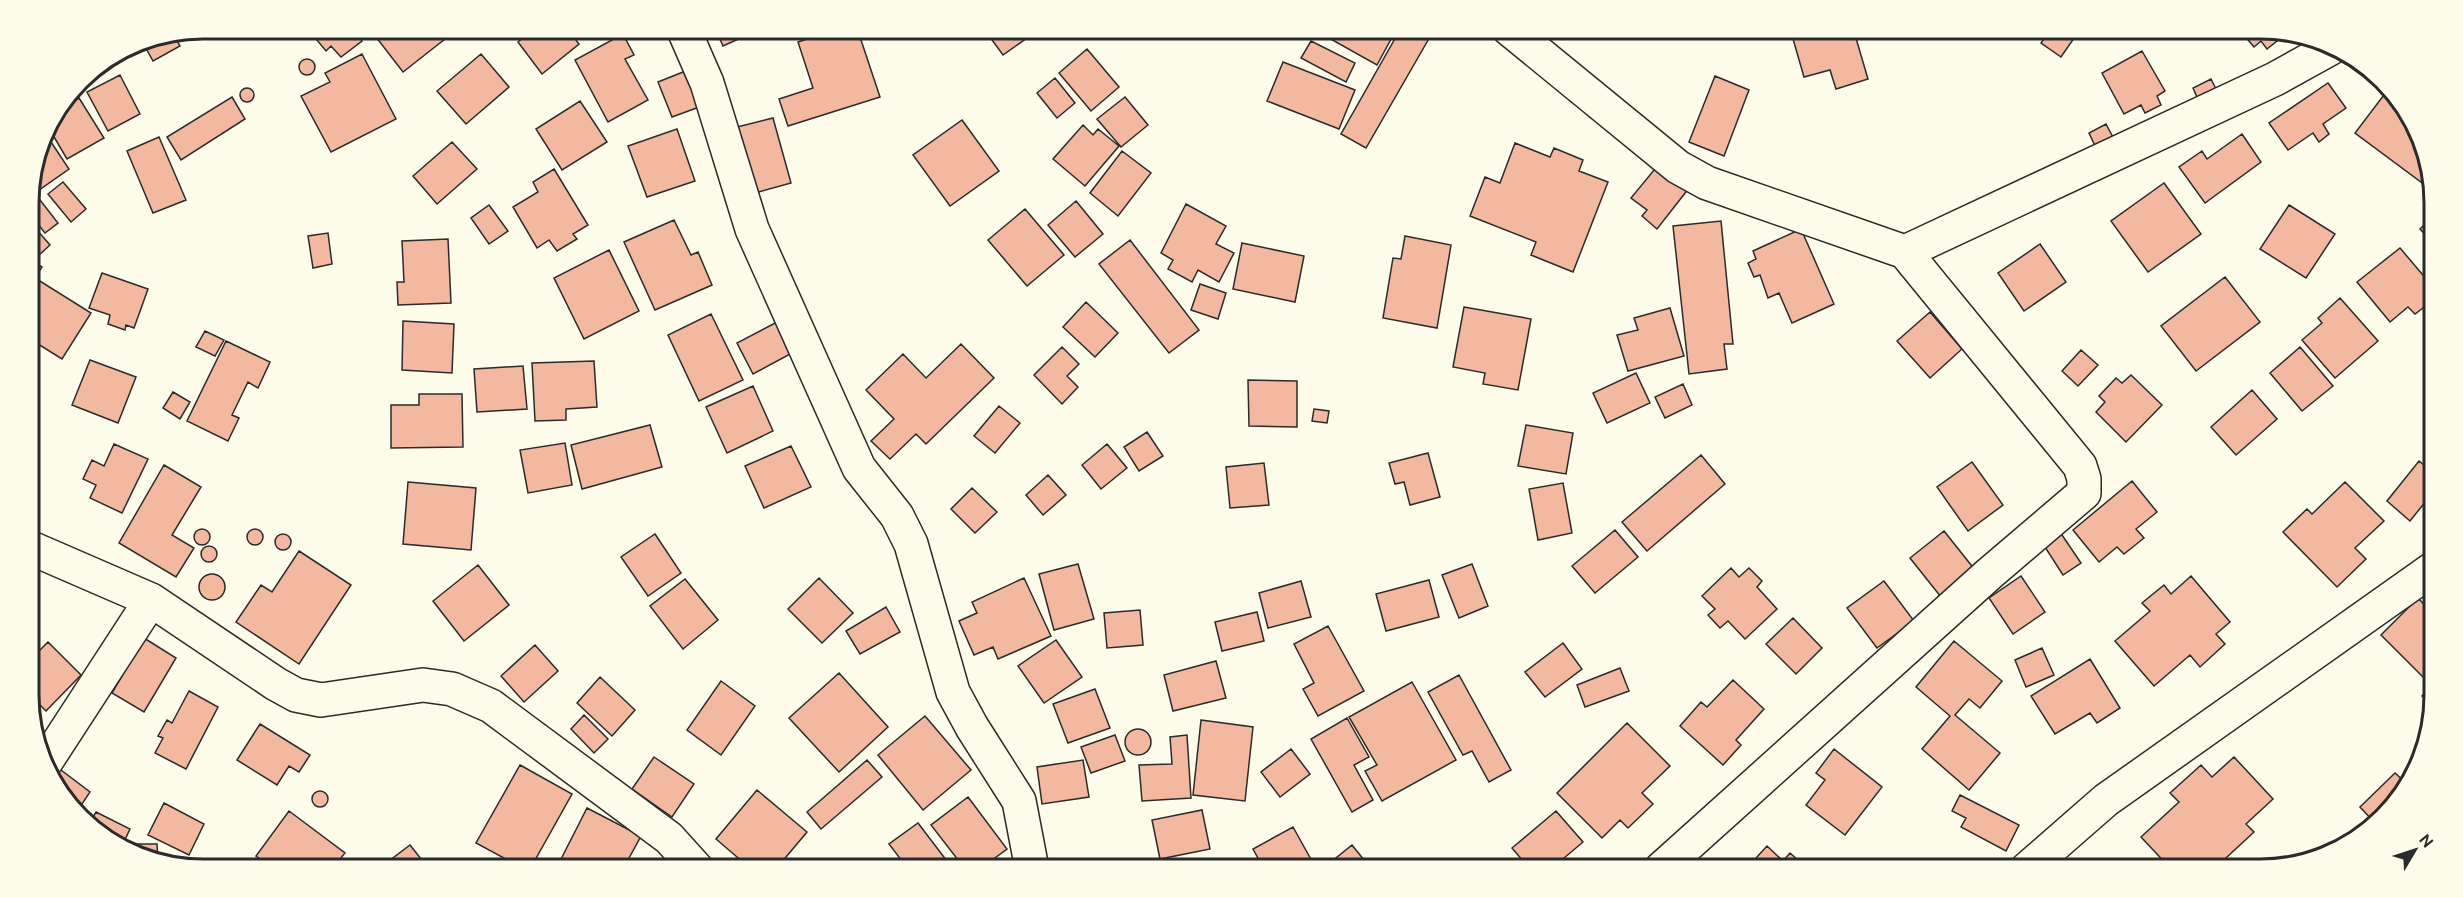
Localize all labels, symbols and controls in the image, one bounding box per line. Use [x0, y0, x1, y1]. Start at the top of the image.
north arrow [2385, 820, 2445, 880]
text: N [2416, 830, 2437, 851]

